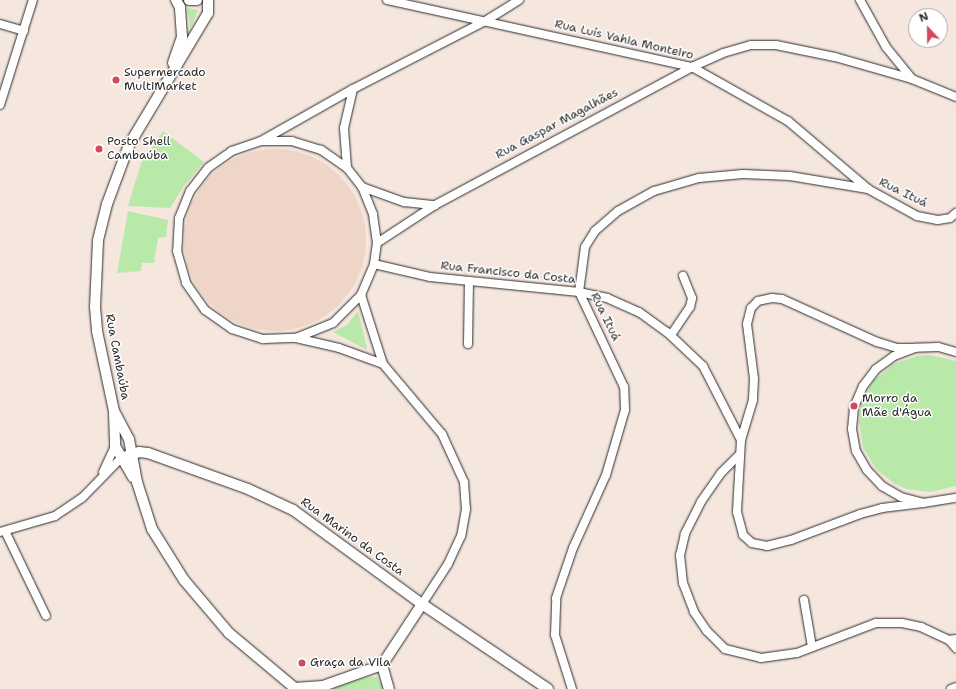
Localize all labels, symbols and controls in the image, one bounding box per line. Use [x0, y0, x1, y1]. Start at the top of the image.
north arrow [908, 8, 948, 48]
text: N [917, 9, 931, 26]
street label: Rua Luís Vahia Monteiro [553, 17, 695, 63]
place label: Supermercado MultiMarket [124, 66, 206, 94]
marker: Supermercado MultiMarket [111, 75, 121, 85]
street label: Rua Gaspar Magalhães [493, 85, 621, 163]
place label: Posto Shell Cambaúba [107, 135, 170, 163]
marker: Posto Shell Cambaúba [94, 144, 104, 154]
street label: Rua Ituá [876, 175, 930, 211]
street label: Rua Francisco da Costa [440, 259, 576, 287]
street label: Rua Ituá [587, 290, 623, 344]
street label: Rua Cambaúba [102, 313, 132, 401]
place label: Morro da Mãe d'Água [862, 392, 932, 420]
marker: Morro da Mãe d'Água [849, 401, 859, 411]
street label: Rua Marino da Costa [298, 495, 406, 579]
place label: Graça da Vila [310, 656, 390, 670]
marker: Graça da Vila [297, 658, 307, 668]

